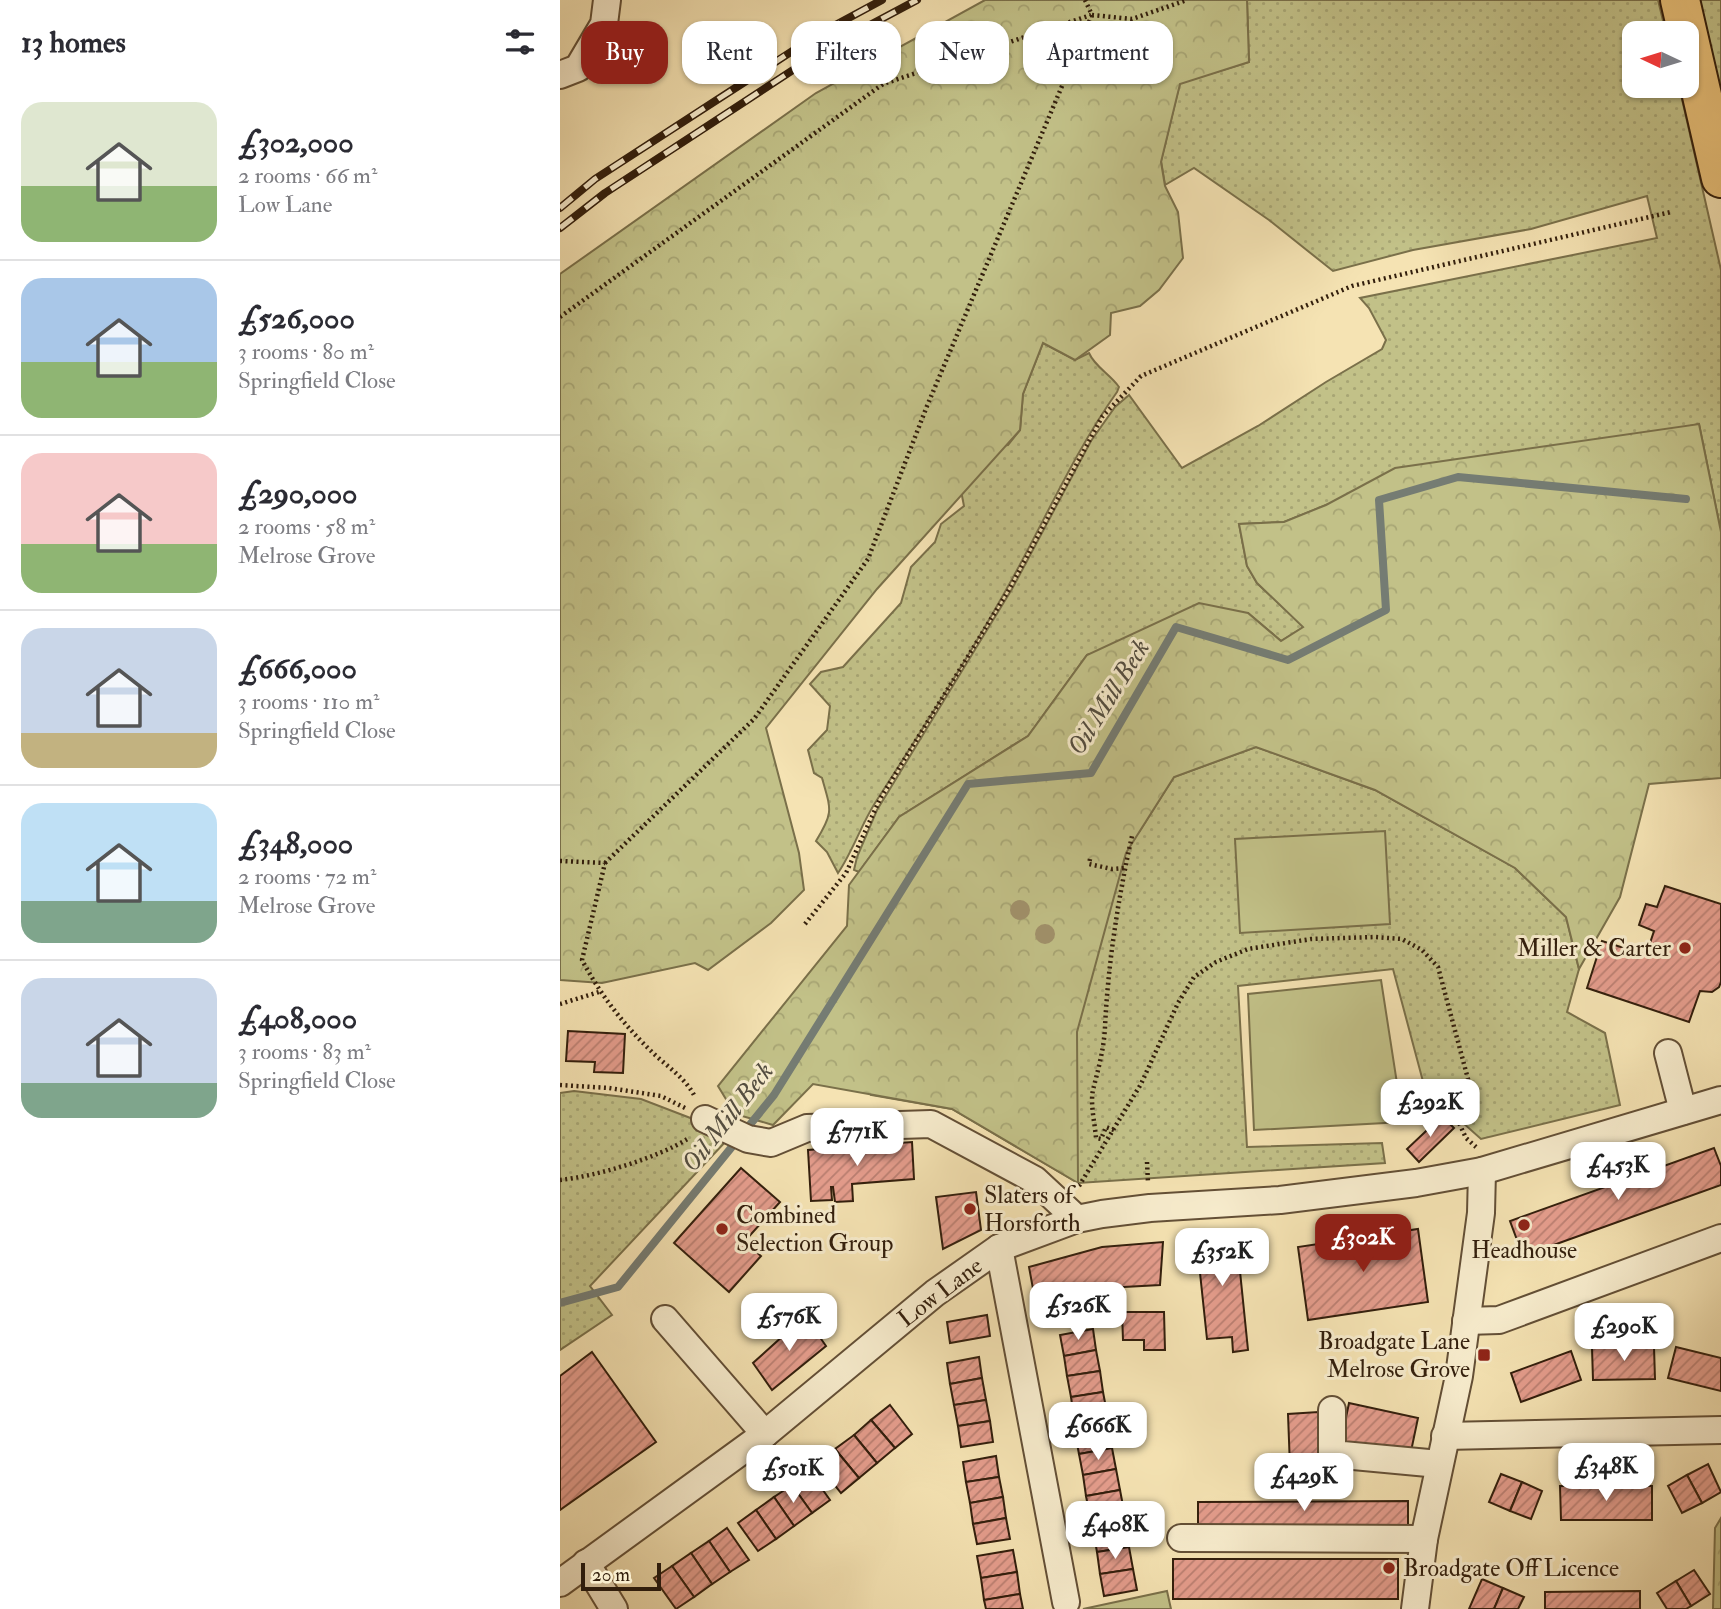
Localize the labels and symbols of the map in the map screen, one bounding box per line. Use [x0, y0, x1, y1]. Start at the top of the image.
north arrow [1622, 21, 1699, 98]
water label: Oil Mill Beck [1061, 634, 1157, 762]
place label: Miller & Carter [1517, 933, 1671, 964]
marker: Miller & Carter [1677, 940, 1693, 956]
water label: Oil Mill Beck [675, 1056, 781, 1179]
pin: £292K [1381, 1080, 1479, 1139]
pin: £771K [808, 1108, 906, 1168]
pin: £453K [1569, 1142, 1667, 1202]
place label: Slaters of Horsforth [984, 1180, 1081, 1239]
place label: Combined Selection Group [736, 1200, 893, 1259]
marker: Slaters of Horsforth [962, 1201, 978, 1217]
pin: £302K [1314, 1214, 1412, 1274]
marker: Headhouse [1516, 1217, 1532, 1233]
marker: Combined Selection Group [714, 1221, 730, 1237]
pin: £352K [1173, 1228, 1271, 1288]
place label: Headhouse [1471, 1235, 1577, 1266]
street label: Low Lane [892, 1250, 989, 1334]
pin: £526K [1029, 1282, 1127, 1342]
pin: £576K [740, 1294, 838, 1353]
pin: £290K [1575, 1304, 1673, 1363]
place label: Broadgate Lane Melrose Grove [1318, 1326, 1470, 1385]
marker: Broadgate Lane Melrose Grove [1476, 1347, 1492, 1363]
pin: £666K [1049, 1402, 1147, 1462]
pin: £348K [1557, 1444, 1655, 1503]
pin: £501K [744, 1446, 842, 1505]
pin: £429K [1255, 1454, 1353, 1513]
pin: £408K [1066, 1502, 1164, 1561]
place label: Broadgate Off Licence [1403, 1553, 1619, 1584]
scale bar [581, 1560, 662, 1592]
marker: Broadgate Off Licence [1381, 1560, 1397, 1576]

